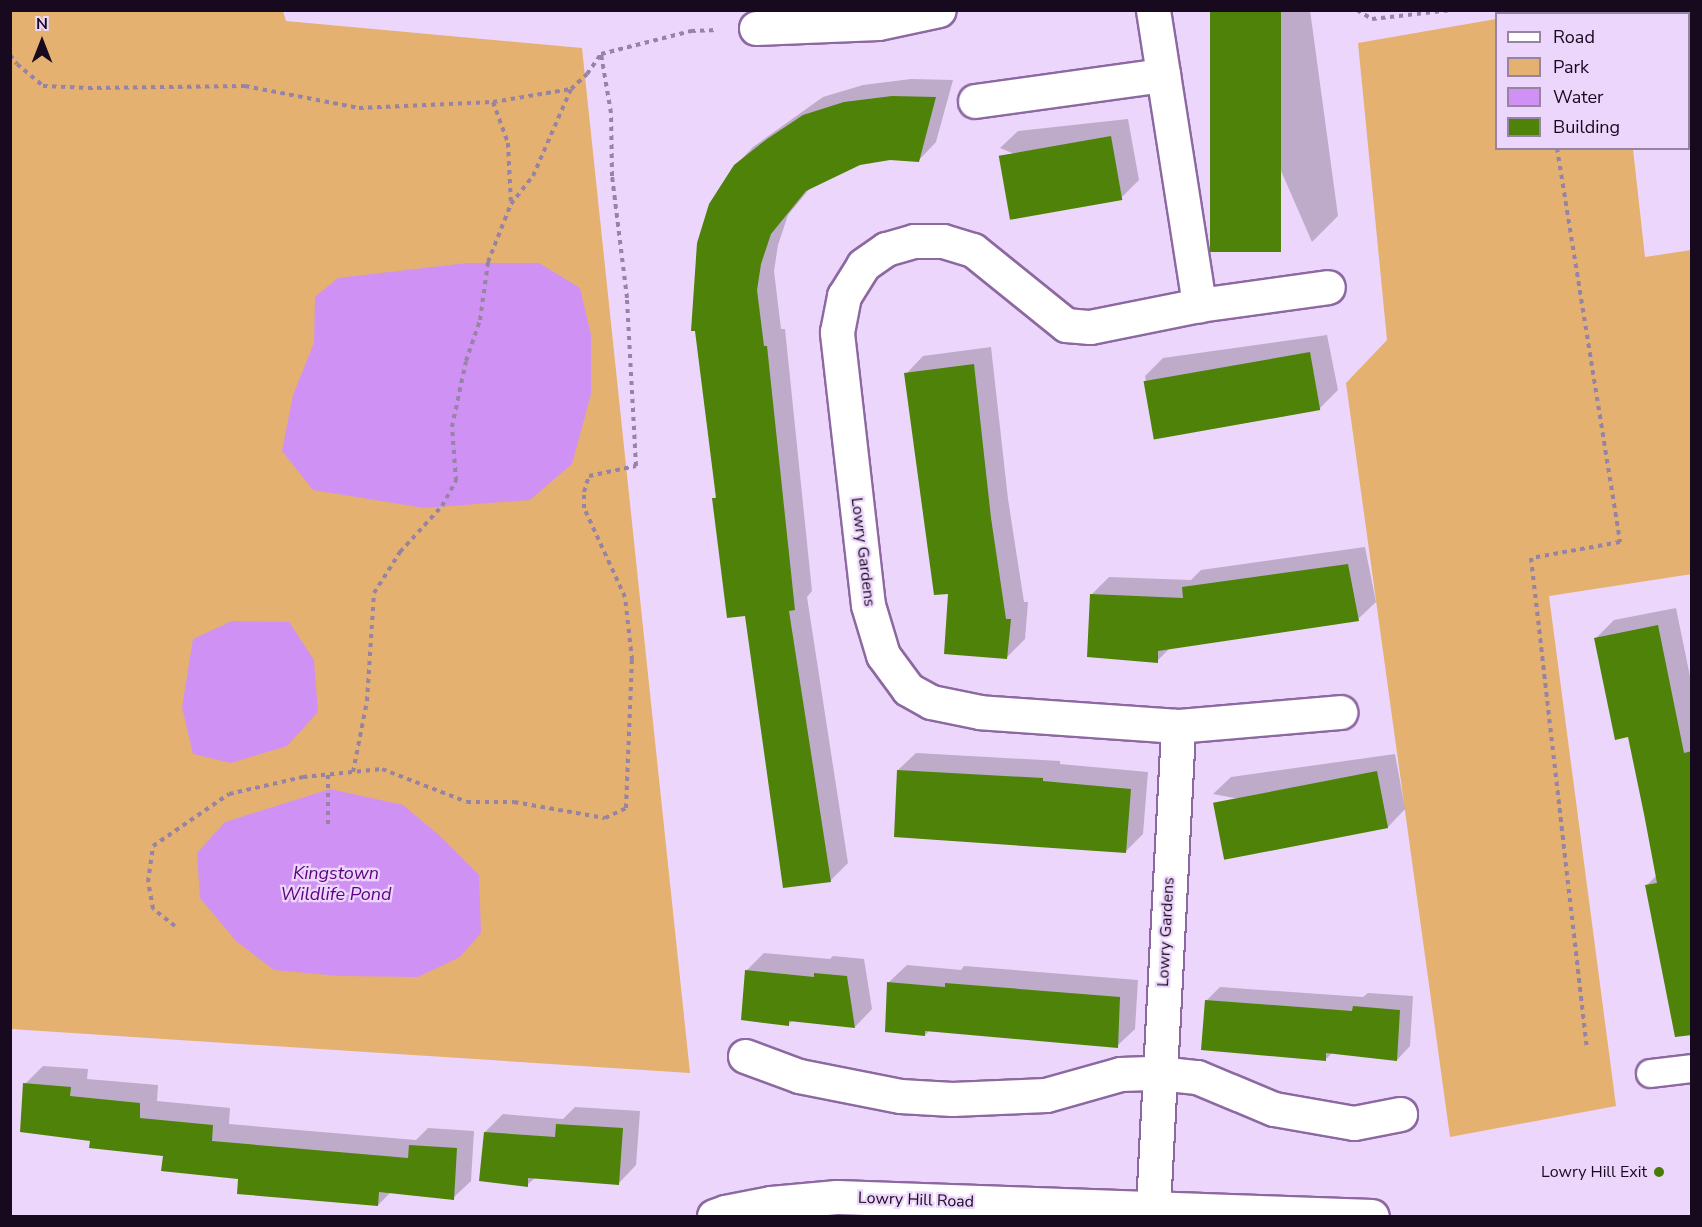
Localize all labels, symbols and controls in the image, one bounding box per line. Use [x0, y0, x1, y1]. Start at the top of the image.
north arrow [12, 12, 72, 72]
legend [1495, 12, 1690, 150]
text: N [36, 13, 48, 35]
text: Road [1553, 25, 1595, 49]
text: Park [1553, 55, 1589, 79]
text: Water [1553, 85, 1604, 109]
text: Building [1553, 115, 1620, 139]
street label: Lowry Gardens [847, 496, 879, 608]
water label: Kingstown Wildlife Pond [281, 863, 391, 906]
street label: Lowry Gardens [1154, 877, 1178, 987]
place label: Lowry Hill Exit [1541, 1162, 1647, 1182]
marker: Lowry Hill Exit [1652, 1165, 1666, 1179]
street label: Lowry Hill Road [858, 1188, 974, 1212]

